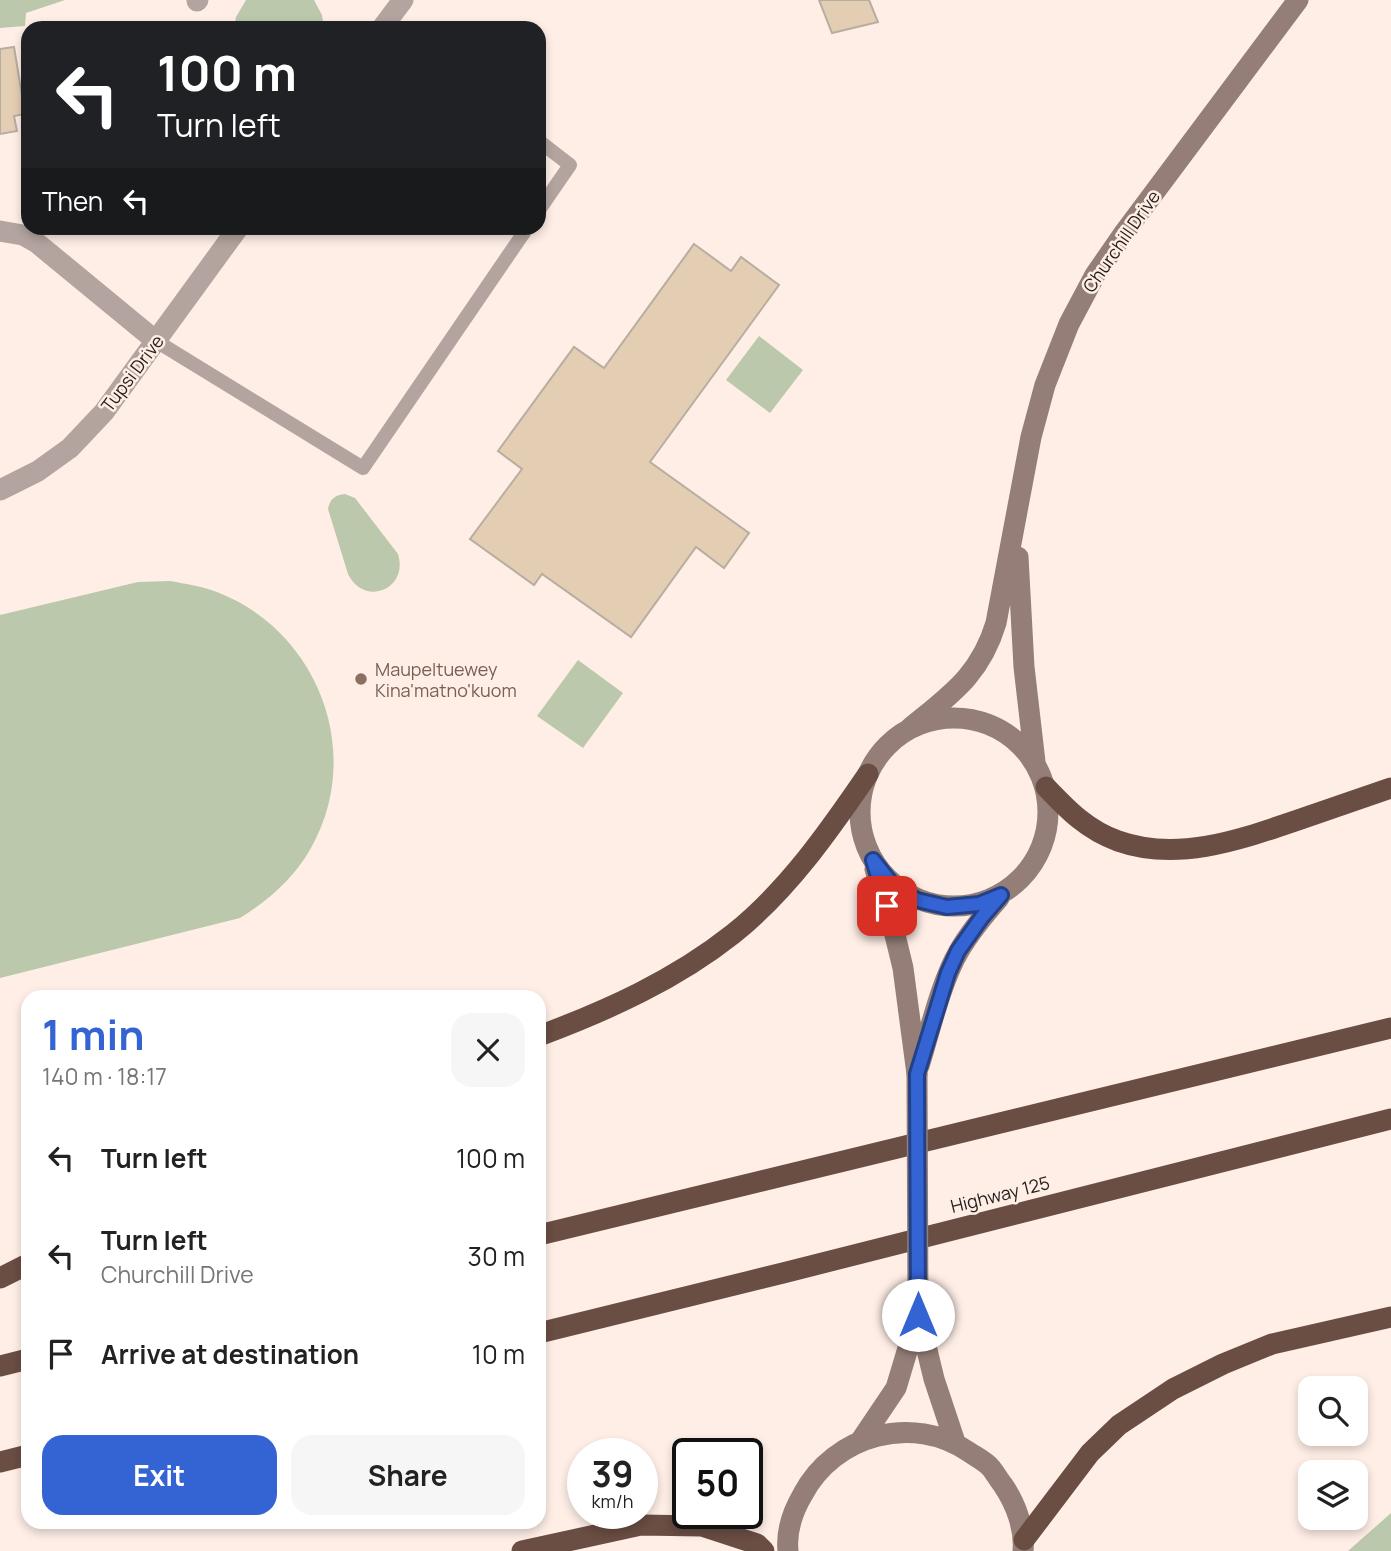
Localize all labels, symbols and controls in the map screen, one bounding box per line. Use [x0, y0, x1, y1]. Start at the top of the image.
text: 100 m [157, 39, 297, 106]
icon: left [42, 49, 133, 140]
text: Turn left [157, 103, 281, 147]
icon: left [117, 182, 155, 220]
text: Then [42, 183, 103, 219]
street label: Churchill Drive [1077, 185, 1165, 297]
street label: Tupsi Drive [95, 330, 169, 416]
place label: Maupeltuewey Kina'matno'kuom [375, 657, 517, 702]
marker: Maupeltuewey Kina'matno'kuom [353, 671, 369, 687]
pin [857, 876, 917, 936]
icon: arrive [868, 887, 906, 925]
text: 1 min [42, 1005, 145, 1063]
button: close [451, 1013, 525, 1087]
text: 140 m · 18:17 [42, 1060, 167, 1092]
icon: left [42, 1139, 80, 1177]
text: Turn left [101, 1140, 208, 1176]
text: 100 m [456, 1140, 525, 1176]
street label: Highway 125 [948, 1170, 1052, 1218]
text: Turn left [101, 1222, 208, 1258]
icon: left [42, 1237, 80, 1275]
text: 30 m [468, 1238, 525, 1274]
text: Churchill Drive [101, 1258, 254, 1290]
position arrow [881, 1278, 955, 1352]
icon: arrive [42, 1335, 80, 1373]
text: Arrive at destination [101, 1336, 359, 1372]
text: 10 m [472, 1336, 525, 1372]
map controls [1298, 1376, 1368, 1530]
button: search [1298, 1376, 1368, 1446]
button: Exit [42, 1435, 277, 1515]
button: Share [291, 1435, 525, 1515]
speed limit sign: 50 [672, 1438, 763, 1529]
text: 39 [591, 1450, 634, 1498]
button: layers [1298, 1460, 1368, 1530]
text: km/h [592, 1489, 633, 1513]

